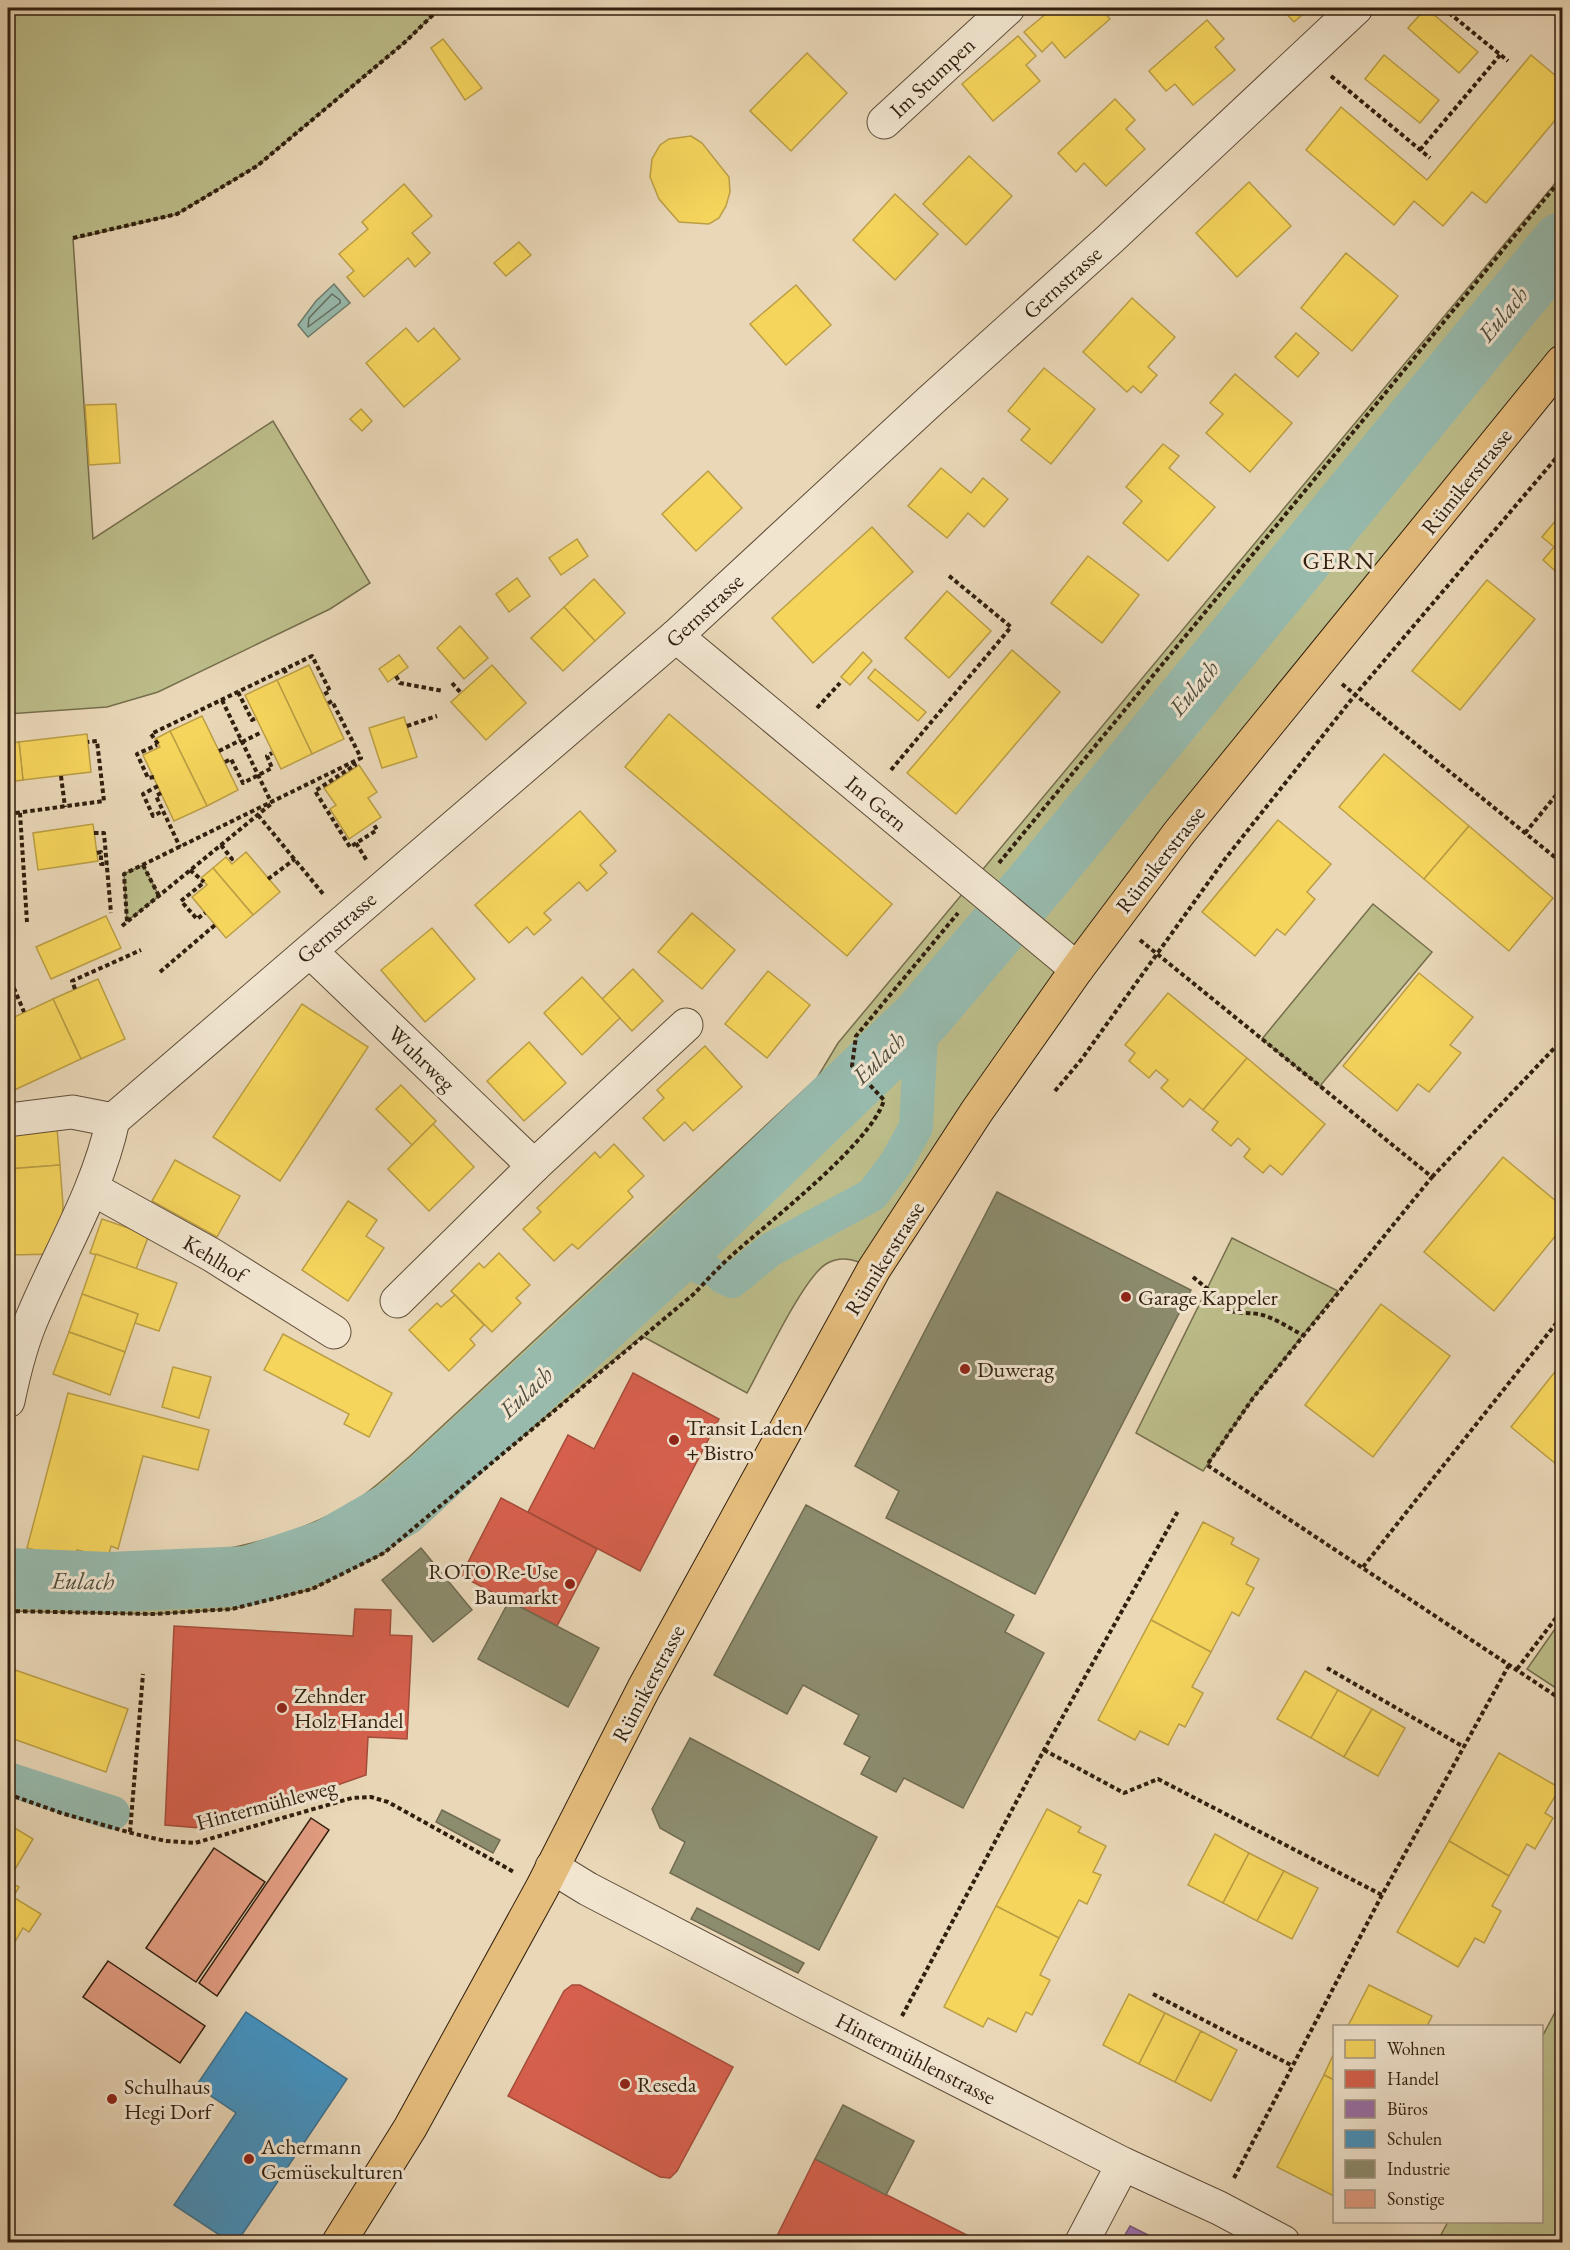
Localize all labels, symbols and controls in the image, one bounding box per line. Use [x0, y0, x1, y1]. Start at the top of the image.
street label: Im Stumpen [884, 30, 981, 124]
street label: Gernstrasse [1017, 239, 1108, 325]
water label: Eulach [1470, 279, 1535, 348]
street label: Rümikerstrasse [1415, 422, 1519, 541]
district label: GERN [1302, 545, 1376, 576]
street label: Gernstrasse [659, 567, 750, 654]
water label: Eulach [1161, 653, 1226, 722]
street label: Im Gern [840, 769, 914, 838]
street label: Rümikerstrasse [1109, 799, 1212, 919]
street label: Gernstrasse [290, 884, 383, 970]
street label: Wuhrweg [382, 1019, 462, 1098]
water label: Eulach [845, 1024, 912, 1091]
street label: Rümikerstrasse [838, 1196, 931, 1321]
street label: Kehlhof [178, 1228, 255, 1290]
place label: Garage Kappeler [1138, 1283, 1279, 1312]
marker: Garage Kappeler [1119, 1290, 1133, 1304]
place label: Duwerag [977, 1355, 1054, 1384]
water label: Eulach [491, 1359, 559, 1425]
marker: Duwerag [958, 1362, 972, 1376]
place label: Transit Laden + Bistro [686, 1413, 803, 1467]
marker: Transit Laden + Bistro [667, 1433, 681, 1447]
place label: ROTO Re-Use Baumarkt [428, 1557, 558, 1611]
water label: Eulach [50, 1564, 115, 1597]
marker: ROTO Re-Use Baumarkt [563, 1577, 577, 1591]
street label: Rümikerstrasse [605, 1619, 692, 1747]
place label: Zehnder Holz Handel [294, 1681, 404, 1735]
marker: Zehnder Holz Handel [275, 1701, 289, 1715]
street label: Hintermühleweg [193, 1772, 340, 1837]
street label: Hintermühlenstrasse [831, 2006, 1001, 2112]
legend [1333, 2025, 1543, 2223]
text: Wohnen [1387, 2037, 1446, 2060]
text: Handel [1387, 2067, 1439, 2090]
place label: Reseda [637, 2070, 697, 2099]
place label: Schulhaus Hegi Dorf [124, 2072, 215, 2126]
marker: Reseda [618, 2077, 632, 2091]
marker: Schulhaus Hegi Dorf [105, 2092, 119, 2106]
text: Büros [1387, 2097, 1428, 2120]
text: Schulen [1387, 2127, 1443, 2150]
place label: Achermann Gemüsekulturen [260, 2132, 404, 2186]
marker: Achermann Gemüsekulturen [242, 2152, 256, 2166]
text: Industrie [1387, 2157, 1450, 2180]
text: Sonstige [1387, 2187, 1445, 2210]

